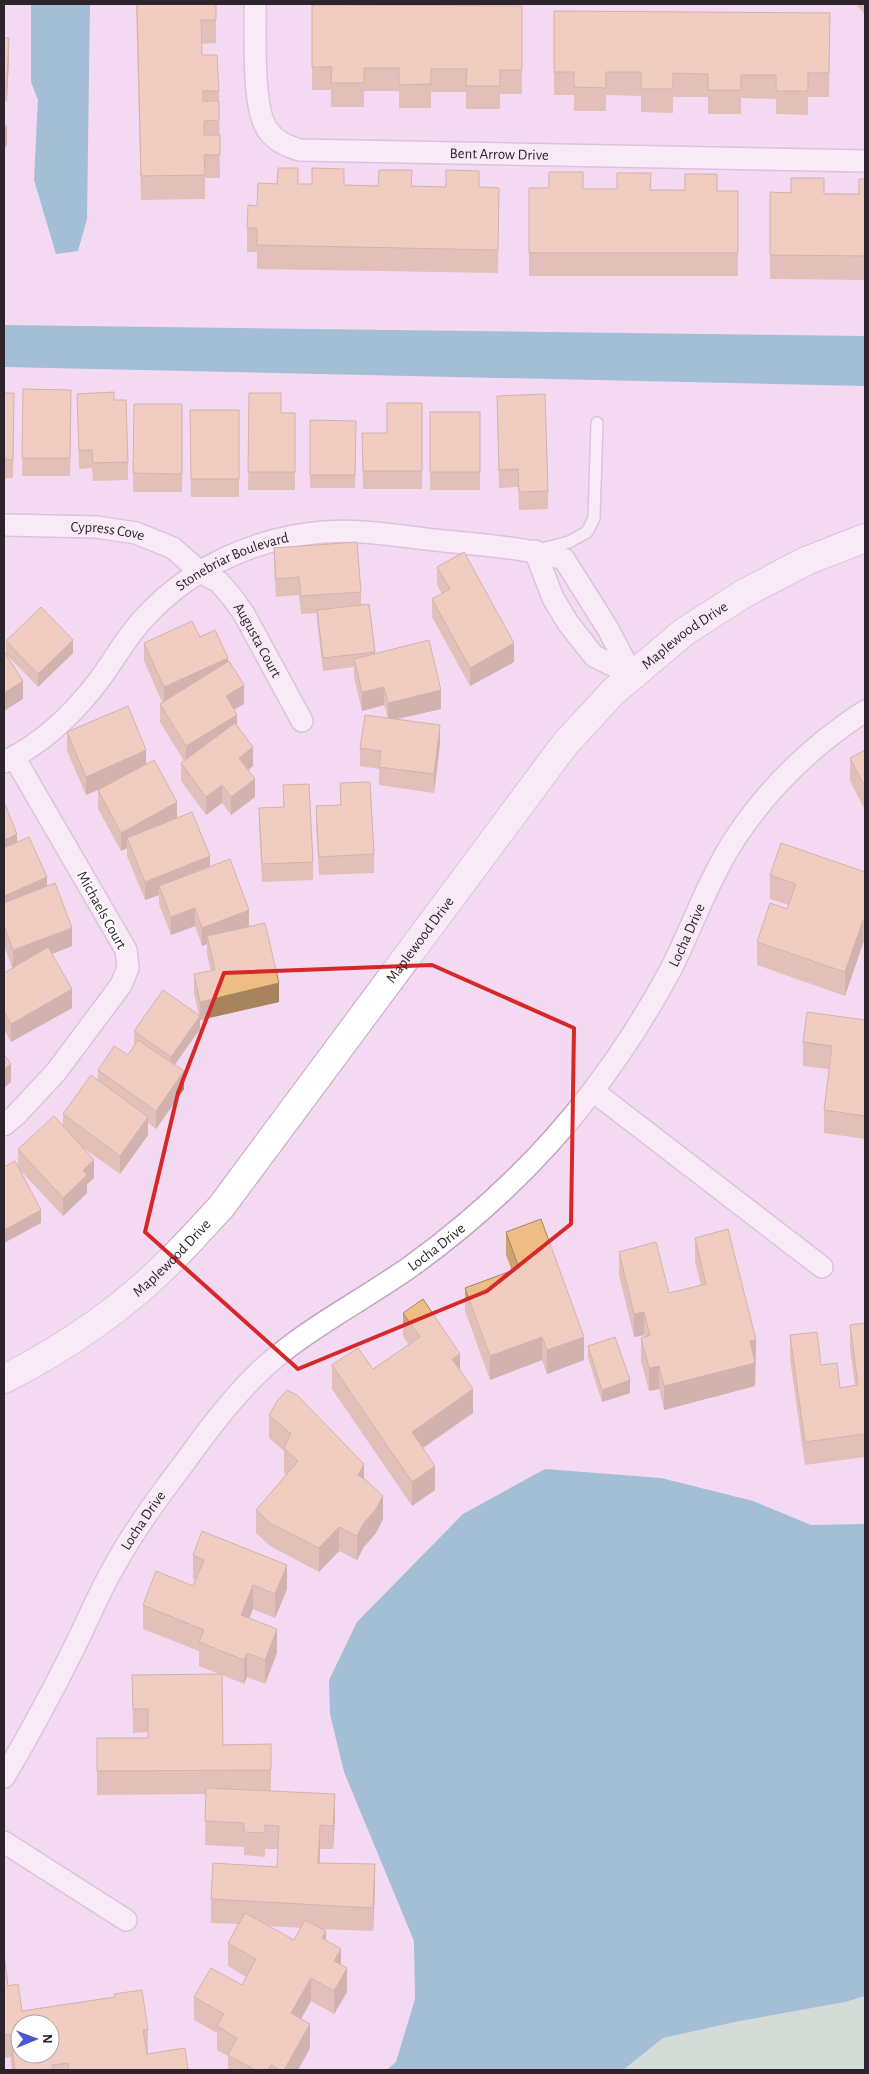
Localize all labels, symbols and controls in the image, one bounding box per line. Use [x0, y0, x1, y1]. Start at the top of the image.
street label: Bent Arrow Drive [450, 146, 549, 163]
street label: Cypress Cove [70, 519, 147, 544]
street label: Stonebriar Boulevard [173, 530, 290, 594]
street label: Maplewood Drive [639, 599, 731, 672]
street label: Augusta Court [231, 600, 284, 680]
street label: Michaels Court [74, 869, 129, 952]
street label: Maplewood Drive [383, 894, 457, 986]
street label: Locha Drive [666, 901, 708, 969]
street label: Maplewood Drive [130, 1216, 214, 1300]
street label: Locha Drive [405, 1221, 468, 1274]
street label: Locha Drive [118, 1488, 169, 1553]
north arrow [10, 2014, 60, 2064]
text: N [40, 2034, 54, 2044]

